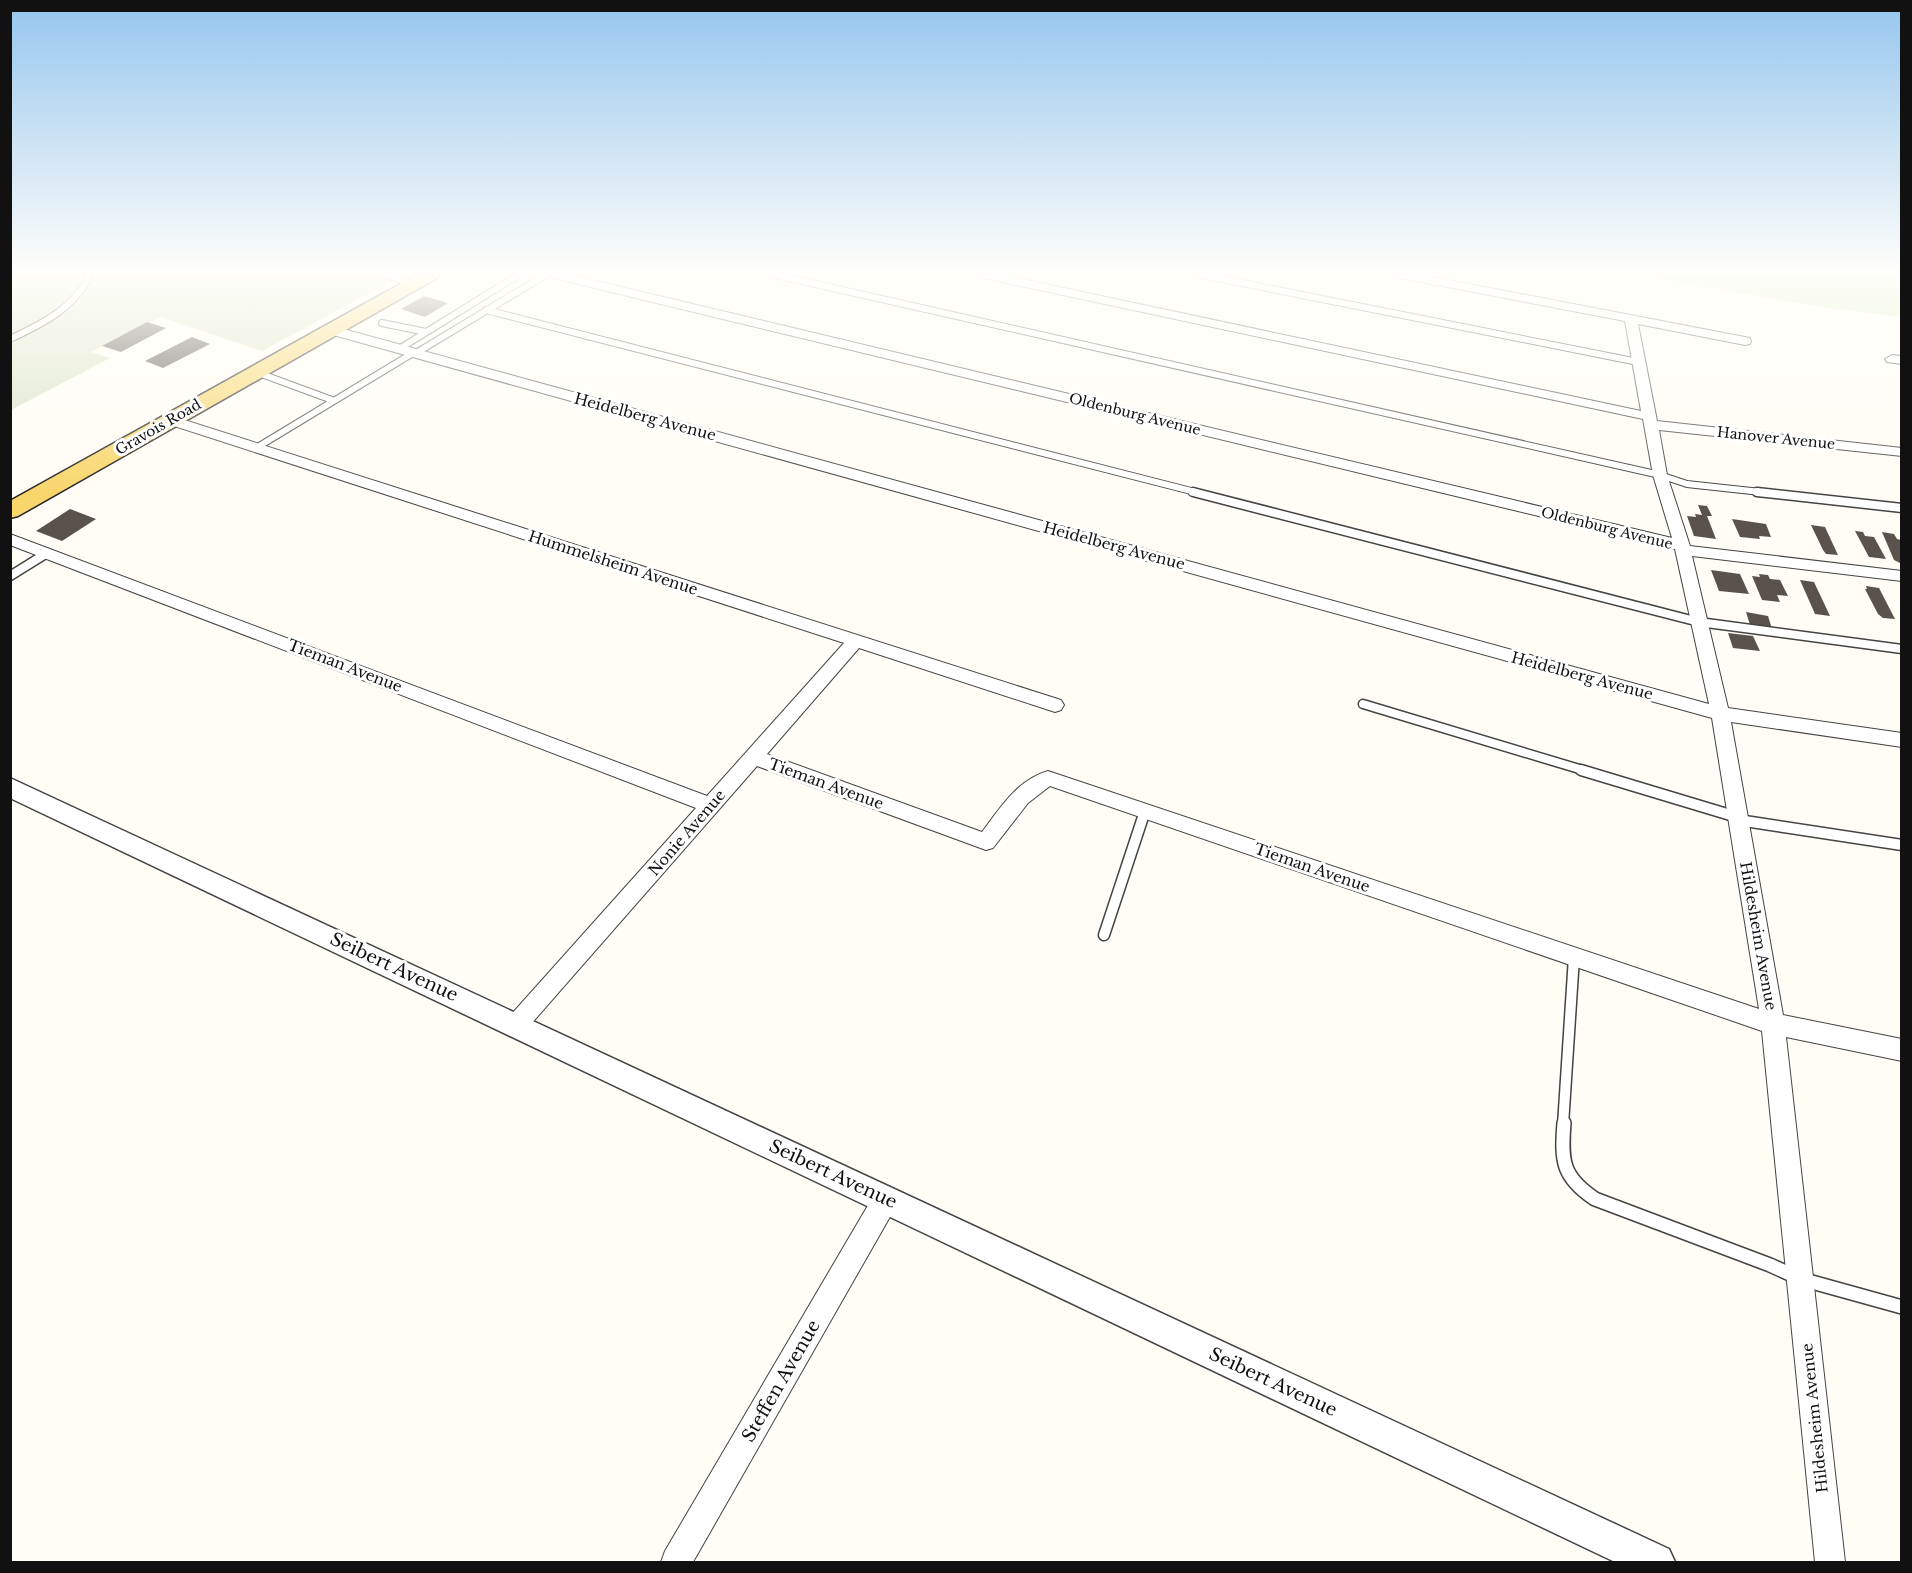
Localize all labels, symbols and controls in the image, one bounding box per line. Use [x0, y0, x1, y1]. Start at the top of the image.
street label: Heidelberg Avenue [572, 388, 718, 445]
street label: Oldenburg Avenue [1067, 389, 1203, 439]
street label: Gravois Road [112, 395, 205, 459]
street label: Hanover Avenue [1716, 423, 1836, 453]
street label: Oldenburg Avenue [1539, 503, 1675, 553]
street label: Heidelberg Avenue [1041, 517, 1187, 574]
street label: Hummelsheim Avenue [526, 526, 700, 599]
street label: Tieman Avenue [285, 635, 405, 696]
street label: Heidelberg Avenue [1509, 647, 1655, 704]
street label: Tieman Avenue [766, 754, 886, 813]
street label: Nonie Avenue [644, 786, 729, 880]
street label: Tieman Avenue [1252, 839, 1372, 896]
street label: Hildesheim Avenue [1736, 860, 1781, 1012]
street label: Seibert Avenue [327, 928, 461, 1006]
street label: Seibert Avenue [766, 1135, 900, 1213]
street label: Steffen Avenue [737, 1316, 825, 1446]
street label: Hildesheim Avenue [1797, 1342, 1832, 1494]
street label: Seibert Avenue [1206, 1343, 1340, 1421]

